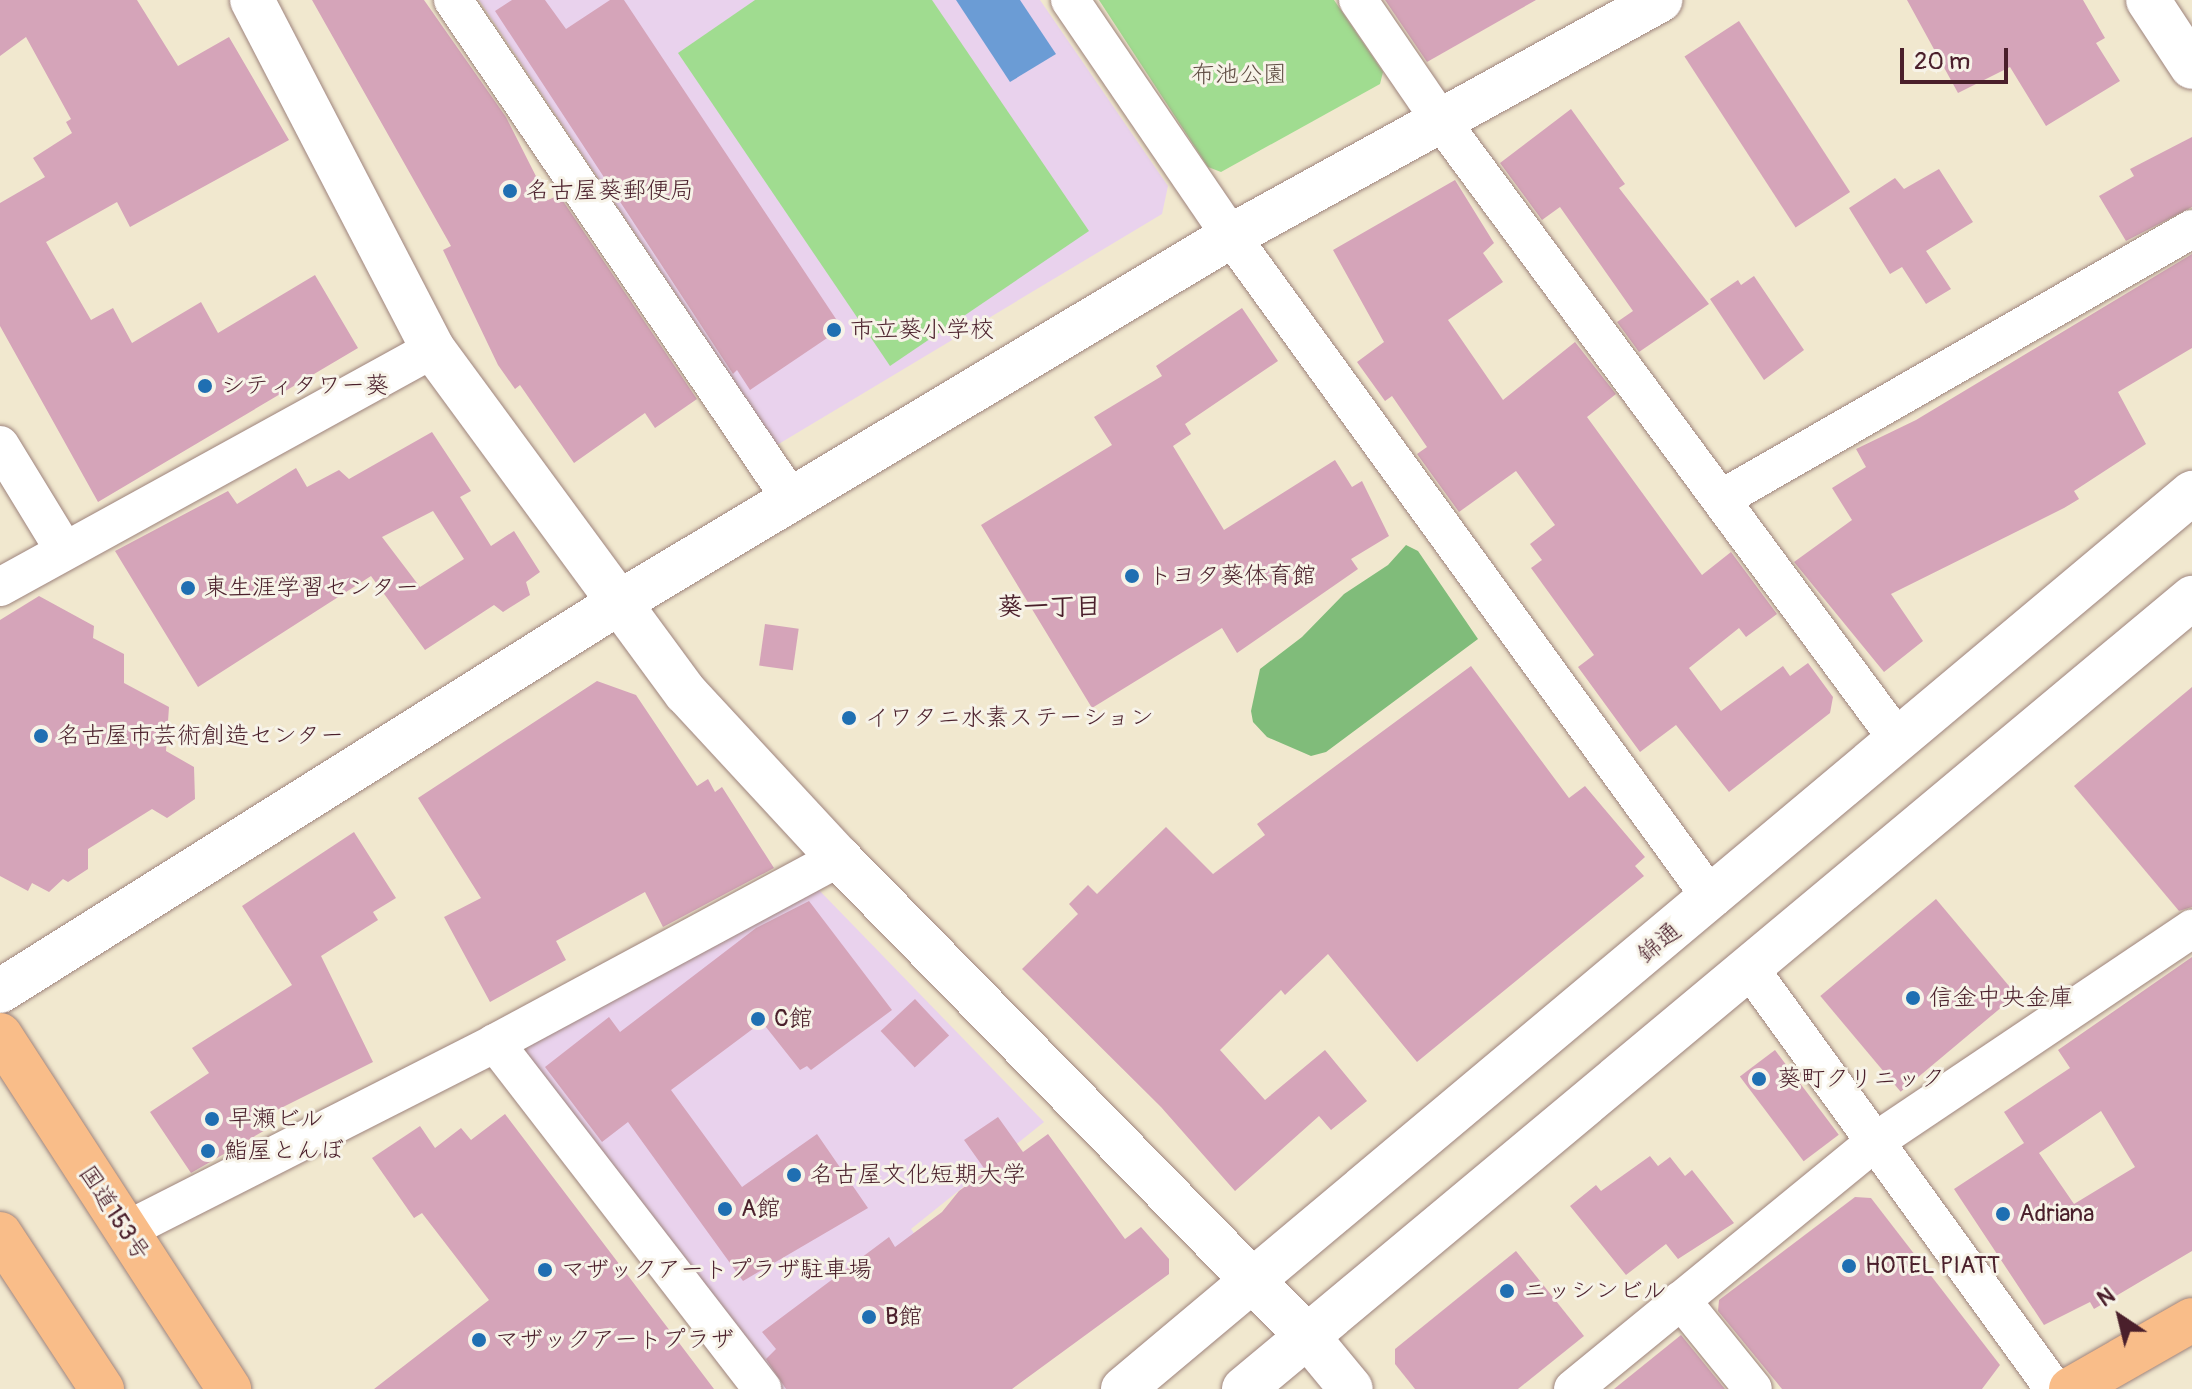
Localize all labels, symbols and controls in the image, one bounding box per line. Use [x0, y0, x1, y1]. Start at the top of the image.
scale bar [1904, 32, 2012, 82]
text: 20 m [1914, 47, 1970, 76]
park label: 布池公園 [1191, 61, 1287, 89]
place label: 名古屋葵郵便局 [526, 177, 694, 205]
marker: 名古屋葵郵便局 [501, 182, 519, 200]
place label: 市立葵小学校 [850, 316, 994, 344]
marker: 市立葵小学校 [825, 321, 843, 339]
place label: シティタワー葵 [221, 372, 389, 400]
marker: シティタワー葵 [196, 377, 214, 395]
place label: トヨタ葵体育館 [1148, 562, 1316, 590]
marker: トヨタ葵体育館 [1123, 567, 1141, 585]
place label: 東生涯学習センター [204, 574, 420, 602]
marker: 東生涯学習センター [179, 579, 197, 597]
district label: 葵一丁目 [997, 592, 1101, 624]
place label: イワタニ水素ステーション [865, 704, 1153, 732]
marker: イワタニ水素ステーション [840, 709, 858, 727]
place label: 名古屋市芸術創造センター [57, 722, 345, 750]
marker: 名古屋市芸術創造センター [32, 727, 50, 745]
street label: 錦通 [1631, 917, 1687, 969]
place label: 信金中央金庫 [1929, 984, 2073, 1012]
marker: 信金中央金庫 [1904, 989, 1922, 1007]
place label: C館 [774, 1005, 813, 1033]
marker: C館 [749, 1010, 767, 1028]
place label: 葵町クリニック [1777, 1065, 1945, 1093]
marker: 葵町クリニック [1748, 1068, 1770, 1090]
place label: 早瀬ビル [228, 1105, 324, 1133]
marker: 早瀬ビル [203, 1110, 221, 1128]
place label: 鮨屋とんぼ [224, 1137, 344, 1165]
marker: 鮨屋とんぼ [199, 1142, 217, 1160]
street label: 国道153号 [73, 1160, 155, 1266]
place label: 名古屋文化短期大学 [810, 1161, 1026, 1189]
marker: 名古屋文化短期大学 [785, 1166, 803, 1184]
place label: A館 [741, 1195, 781, 1223]
marker: A館 [716, 1200, 734, 1218]
place label: Adriana [2019, 1200, 2094, 1228]
marker: Adriana [1994, 1205, 2012, 1223]
place label: HOTEL PIATT [1865, 1252, 2000, 1280]
place label: マザックアートプラザ駐車場 [561, 1256, 872, 1284]
marker: HOTEL PIATT [1840, 1257, 1858, 1275]
marker: マザックアートプラザ駐車場 [536, 1261, 554, 1279]
place label: ニッシンビル [1523, 1277, 1667, 1305]
north arrow [2080, 1277, 2160, 1357]
marker: ニッシンビル [1498, 1282, 1516, 1300]
text: N [2092, 1282, 2120, 1313]
place label: B館 [885, 1303, 923, 1331]
marker: B館 [860, 1308, 878, 1326]
place label: マザックアートプラザ [495, 1326, 734, 1354]
marker: マザックアートプラザ [470, 1331, 488, 1349]

